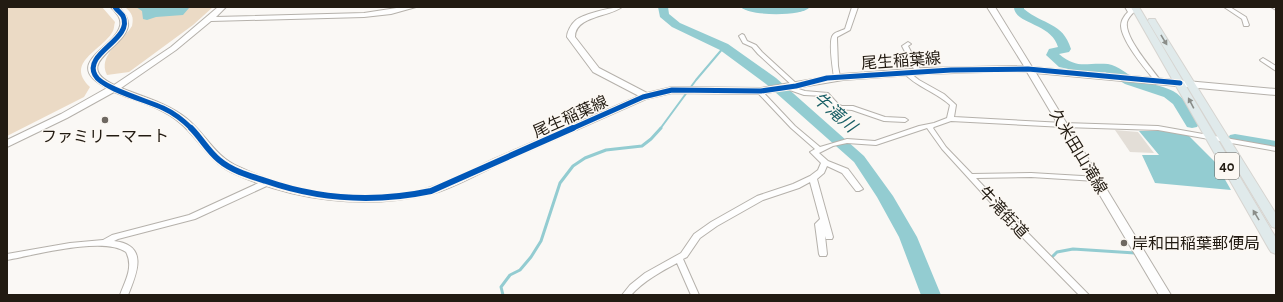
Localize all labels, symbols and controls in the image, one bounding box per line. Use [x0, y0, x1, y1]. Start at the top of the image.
one-way arrow [1160, 35, 1168, 45]
street label: 尾生稲葉線 [861, 49, 942, 72]
water label: 牛滝川 [810, 88, 862, 137]
street label: 尾生稲葉線 [530, 92, 610, 140]
one-way arrow [1187, 97, 1194, 109]
street label: 久米田山滝線 [1047, 106, 1111, 197]
marker: ファミリーマート [100, 115, 110, 125]
place label: ファミリーマート [41, 129, 169, 145]
road number: 40 [1215, 153, 1239, 179]
street label: 牛滝街道 [976, 183, 1032, 242]
one-way arrow [1252, 210, 1260, 220]
place label: 岸和田稲葉郵便局 [1132, 235, 1260, 252]
marker: 岸和田稲葉郵便局 [1119, 238, 1129, 248]

